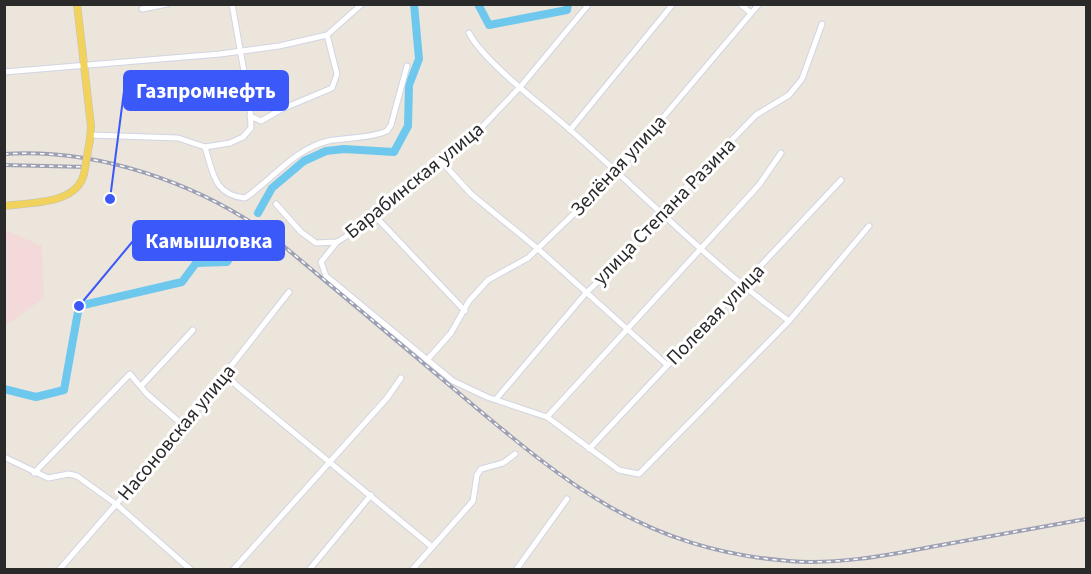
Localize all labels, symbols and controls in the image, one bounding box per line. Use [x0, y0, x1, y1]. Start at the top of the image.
callout: Газпромнефть [124, 71, 288, 110]
text: Газпромнефть [136, 76, 276, 106]
street label: Зелёная улица [564, 109, 673, 223]
street label: Барабинская улица [339, 116, 490, 246]
street label: улица Степана Разина [587, 132, 742, 292]
callout: Камышловка [133, 221, 284, 260]
text: Камышловка [145, 226, 273, 256]
street label: Полевая улица [660, 258, 771, 372]
street label: Насоновская улица [111, 358, 242, 507]

